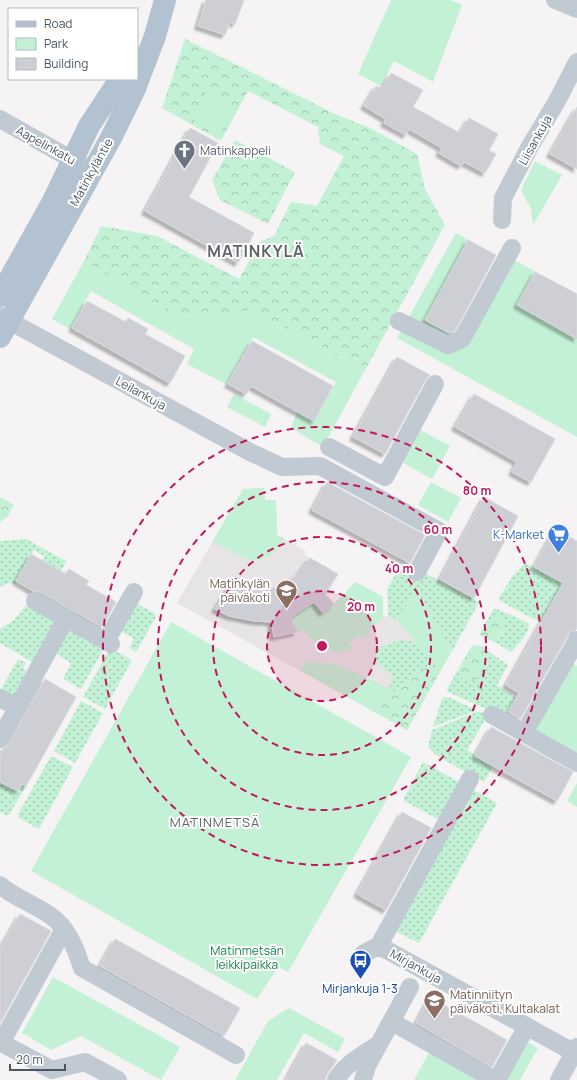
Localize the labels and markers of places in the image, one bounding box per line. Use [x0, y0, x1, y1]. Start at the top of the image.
church icon: Matinkappeli [172, 137, 198, 170]
place label: Matinkappeli [200, 142, 271, 159]
supermarket icon: K-Market [546, 521, 572, 554]
place label: K-Market [493, 526, 544, 543]
place label: Matinkylän päiväkoti [210, 575, 270, 606]
school or university icon: Matinkylän päiväkoti [273, 577, 299, 610]
centre of rings [315, 639, 329, 653]
bus stop icon: Mirjankuja 1-3 [347, 948, 373, 981]
place label: Mirjankuja 1-3 [322, 980, 398, 997]
place label: Matinniityn päiväkoti, Kultakalat [450, 986, 560, 1017]
school or university icon: Matinniityn päiväkoti, Kultakalat [422, 988, 448, 1021]

